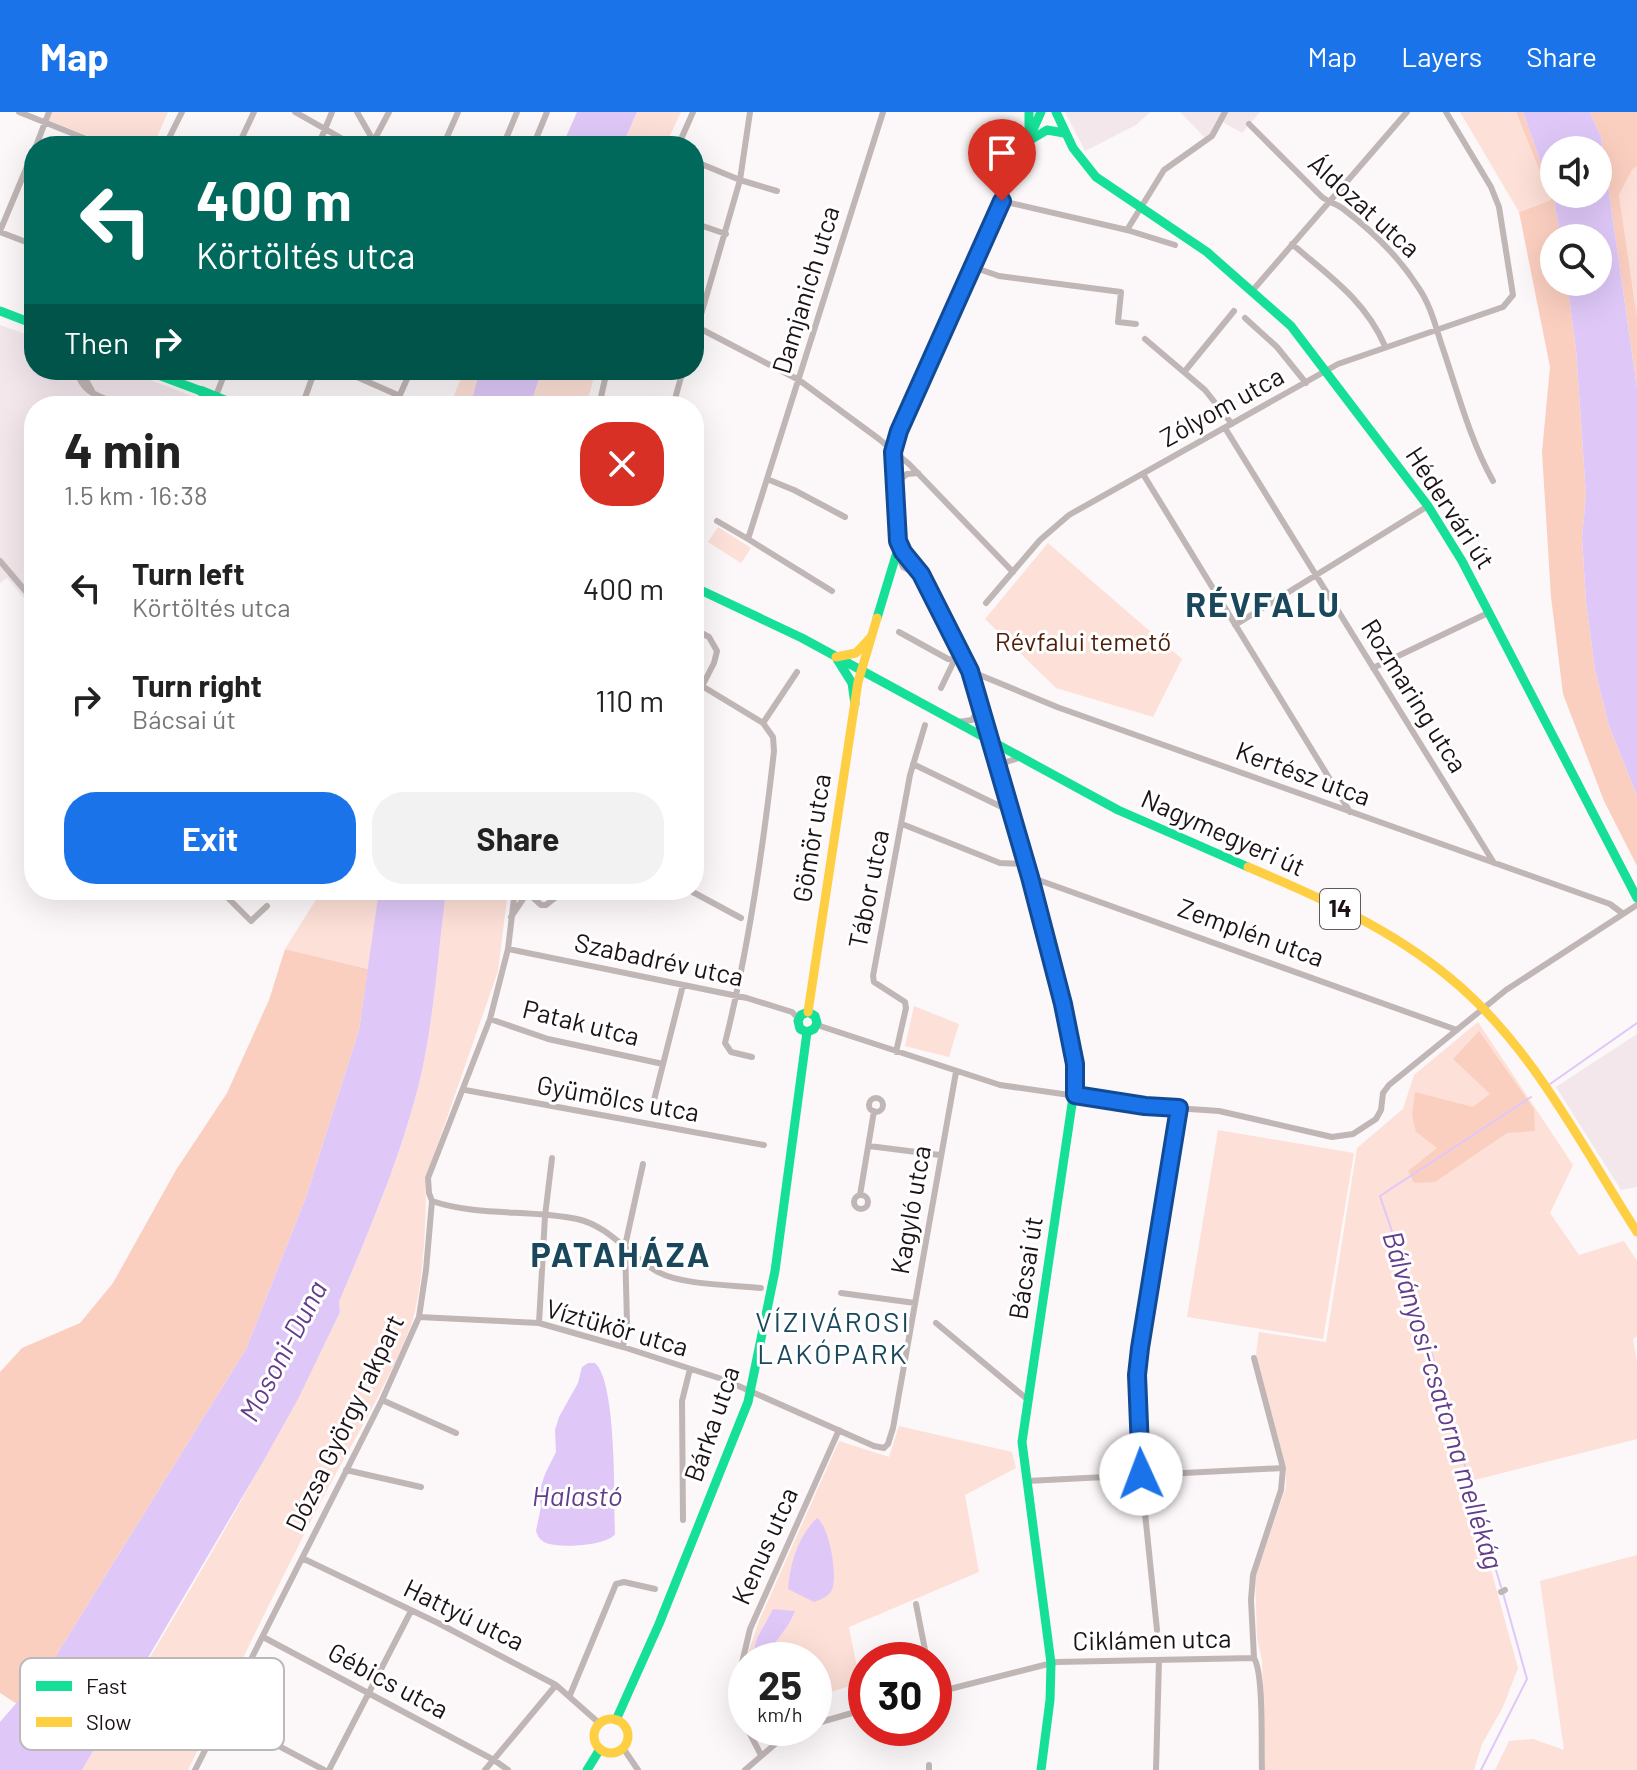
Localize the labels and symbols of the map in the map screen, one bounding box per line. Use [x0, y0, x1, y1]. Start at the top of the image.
pin [968, 119, 1036, 201]
street label: Áldozat utca [1303, 147, 1427, 263]
street label: Damjanich utca [764, 202, 845, 377]
street label: Zólyom utca [1154, 359, 1288, 452]
street label: Hédervári út [1400, 440, 1502, 574]
district label: RÉVFALU [1185, 583, 1341, 624]
street label: Rozmaring utca [1356, 613, 1475, 778]
park label: Révfalui temető [995, 625, 1171, 656]
street label: Kertész utca [1232, 734, 1375, 811]
street label: Gömör utca [785, 771, 836, 904]
street label: Nagymegyeri út [1137, 782, 1310, 882]
street label: Tábor utca [841, 827, 894, 951]
road number: 14 [1320, 889, 1360, 929]
street label: Zemplén utca [1174, 891, 1329, 972]
street label: Szabadrév utca [572, 925, 747, 992]
street label: Patak utca [520, 992, 643, 1051]
street label: Gyümölcs utca [535, 1068, 702, 1127]
street label: Kagyló utca [883, 1143, 936, 1276]
street label: Bácsai út [1001, 1214, 1048, 1321]
water label: Bálványosi-csatorna mellékág [1376, 1226, 1512, 1573]
district label: PATAHÁZA [530, 1233, 712, 1274]
water label: Mosoni-Duna [231, 1274, 333, 1427]
street label: Víztükör utca [543, 1291, 692, 1362]
district label: VÍZIVÁROSI LAKÓPARK [755, 1304, 911, 1370]
street label: Dózsa György rakpart [278, 1309, 410, 1536]
street label: Bárka utca [676, 1362, 745, 1485]
position arrow [1099, 1432, 1183, 1516]
water label: Halastó [532, 1478, 622, 1512]
street label: Kenus utca [724, 1482, 803, 1609]
street label: Hattyú utca [399, 1571, 530, 1656]
street label: Ciklámen utca [1072, 1622, 1232, 1655]
street label: Gébics utca [323, 1635, 454, 1724]
speed limit sign: 30 [848, 1642, 952, 1746]
legend [20, 1658, 284, 1750]
text: Fast [86, 1672, 128, 1698]
text: Slow [86, 1708, 131, 1734]

